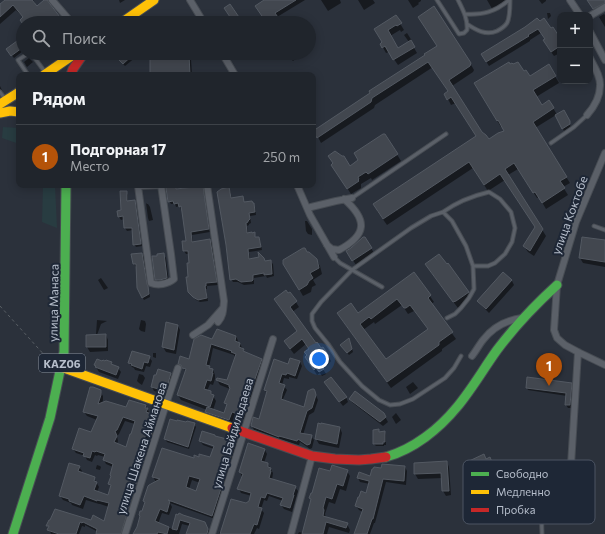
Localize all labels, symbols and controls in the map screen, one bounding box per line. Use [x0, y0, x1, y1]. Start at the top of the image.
map controls [557, 12, 593, 84]
button: + [557, 12, 593, 48]
search box [16, 16, 316, 60]
icon: search [30, 27, 52, 49]
text: Поиск [62, 29, 106, 47]
button: − [557, 48, 593, 84]
text: Рядом [32, 88, 86, 109]
text: Подгорная 17 [70, 140, 166, 158]
text: 1 [42, 149, 48, 165]
text: 250 m [263, 149, 300, 165]
text: Место [70, 158, 110, 174]
street label: улица Коктобе [548, 174, 590, 256]
street label: улица Манаса [45, 264, 61, 342]
your location [309, 349, 329, 369]
pin: 1 [536, 353, 562, 386]
road number: KAZ06 [39, 354, 85, 372]
street label: улица Байдильдаева [209, 376, 255, 490]
street label: улица Шакена Айманова [113, 380, 169, 516]
legend [463, 460, 595, 524]
text: Свободно [496, 467, 549, 480]
text: Медленно [496, 485, 551, 498]
text: Пробка [496, 503, 535, 516]

